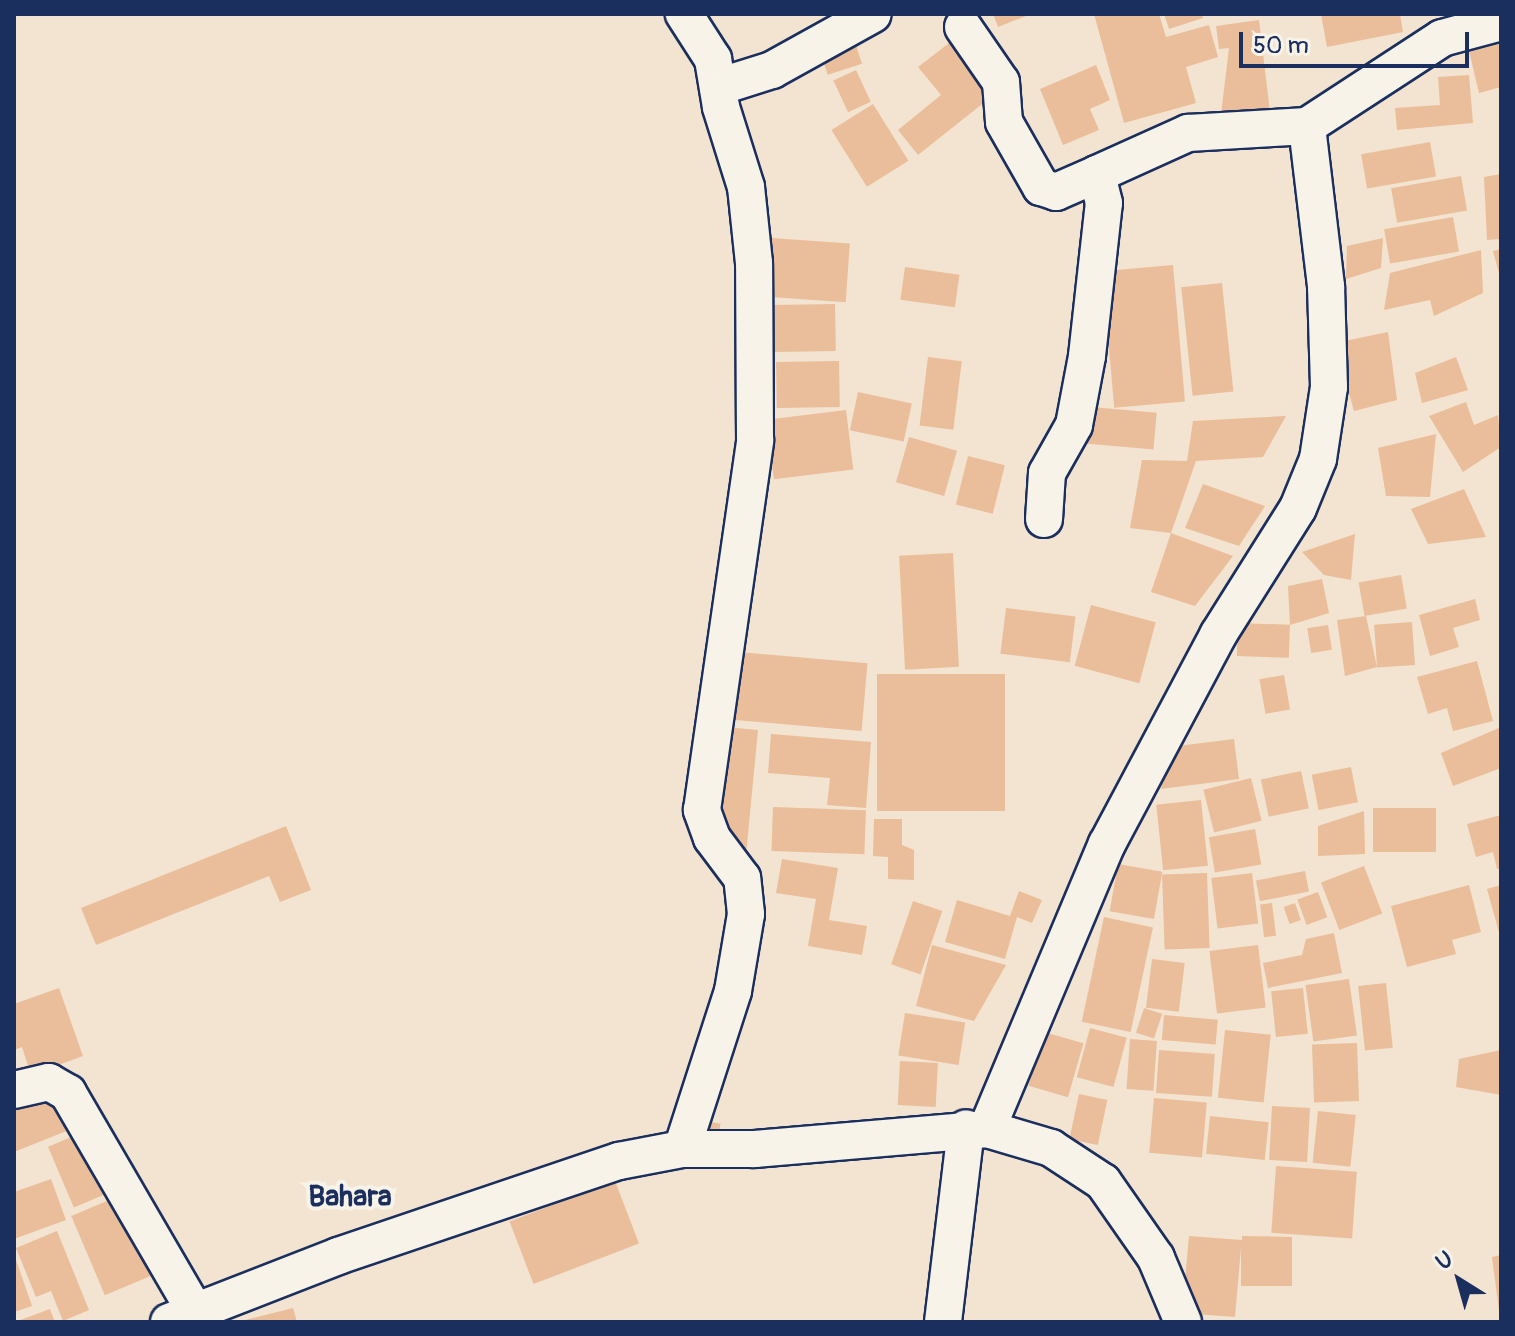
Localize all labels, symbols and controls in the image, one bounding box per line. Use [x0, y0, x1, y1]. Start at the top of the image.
scale bar [1243, 16, 1473, 66]
text: 50 m [1253, 31, 1309, 60]
district label: Bahara [308, 1179, 392, 1215]
north arrow [1419, 1240, 1499, 1320]
text: U [1430, 1245, 1459, 1276]

